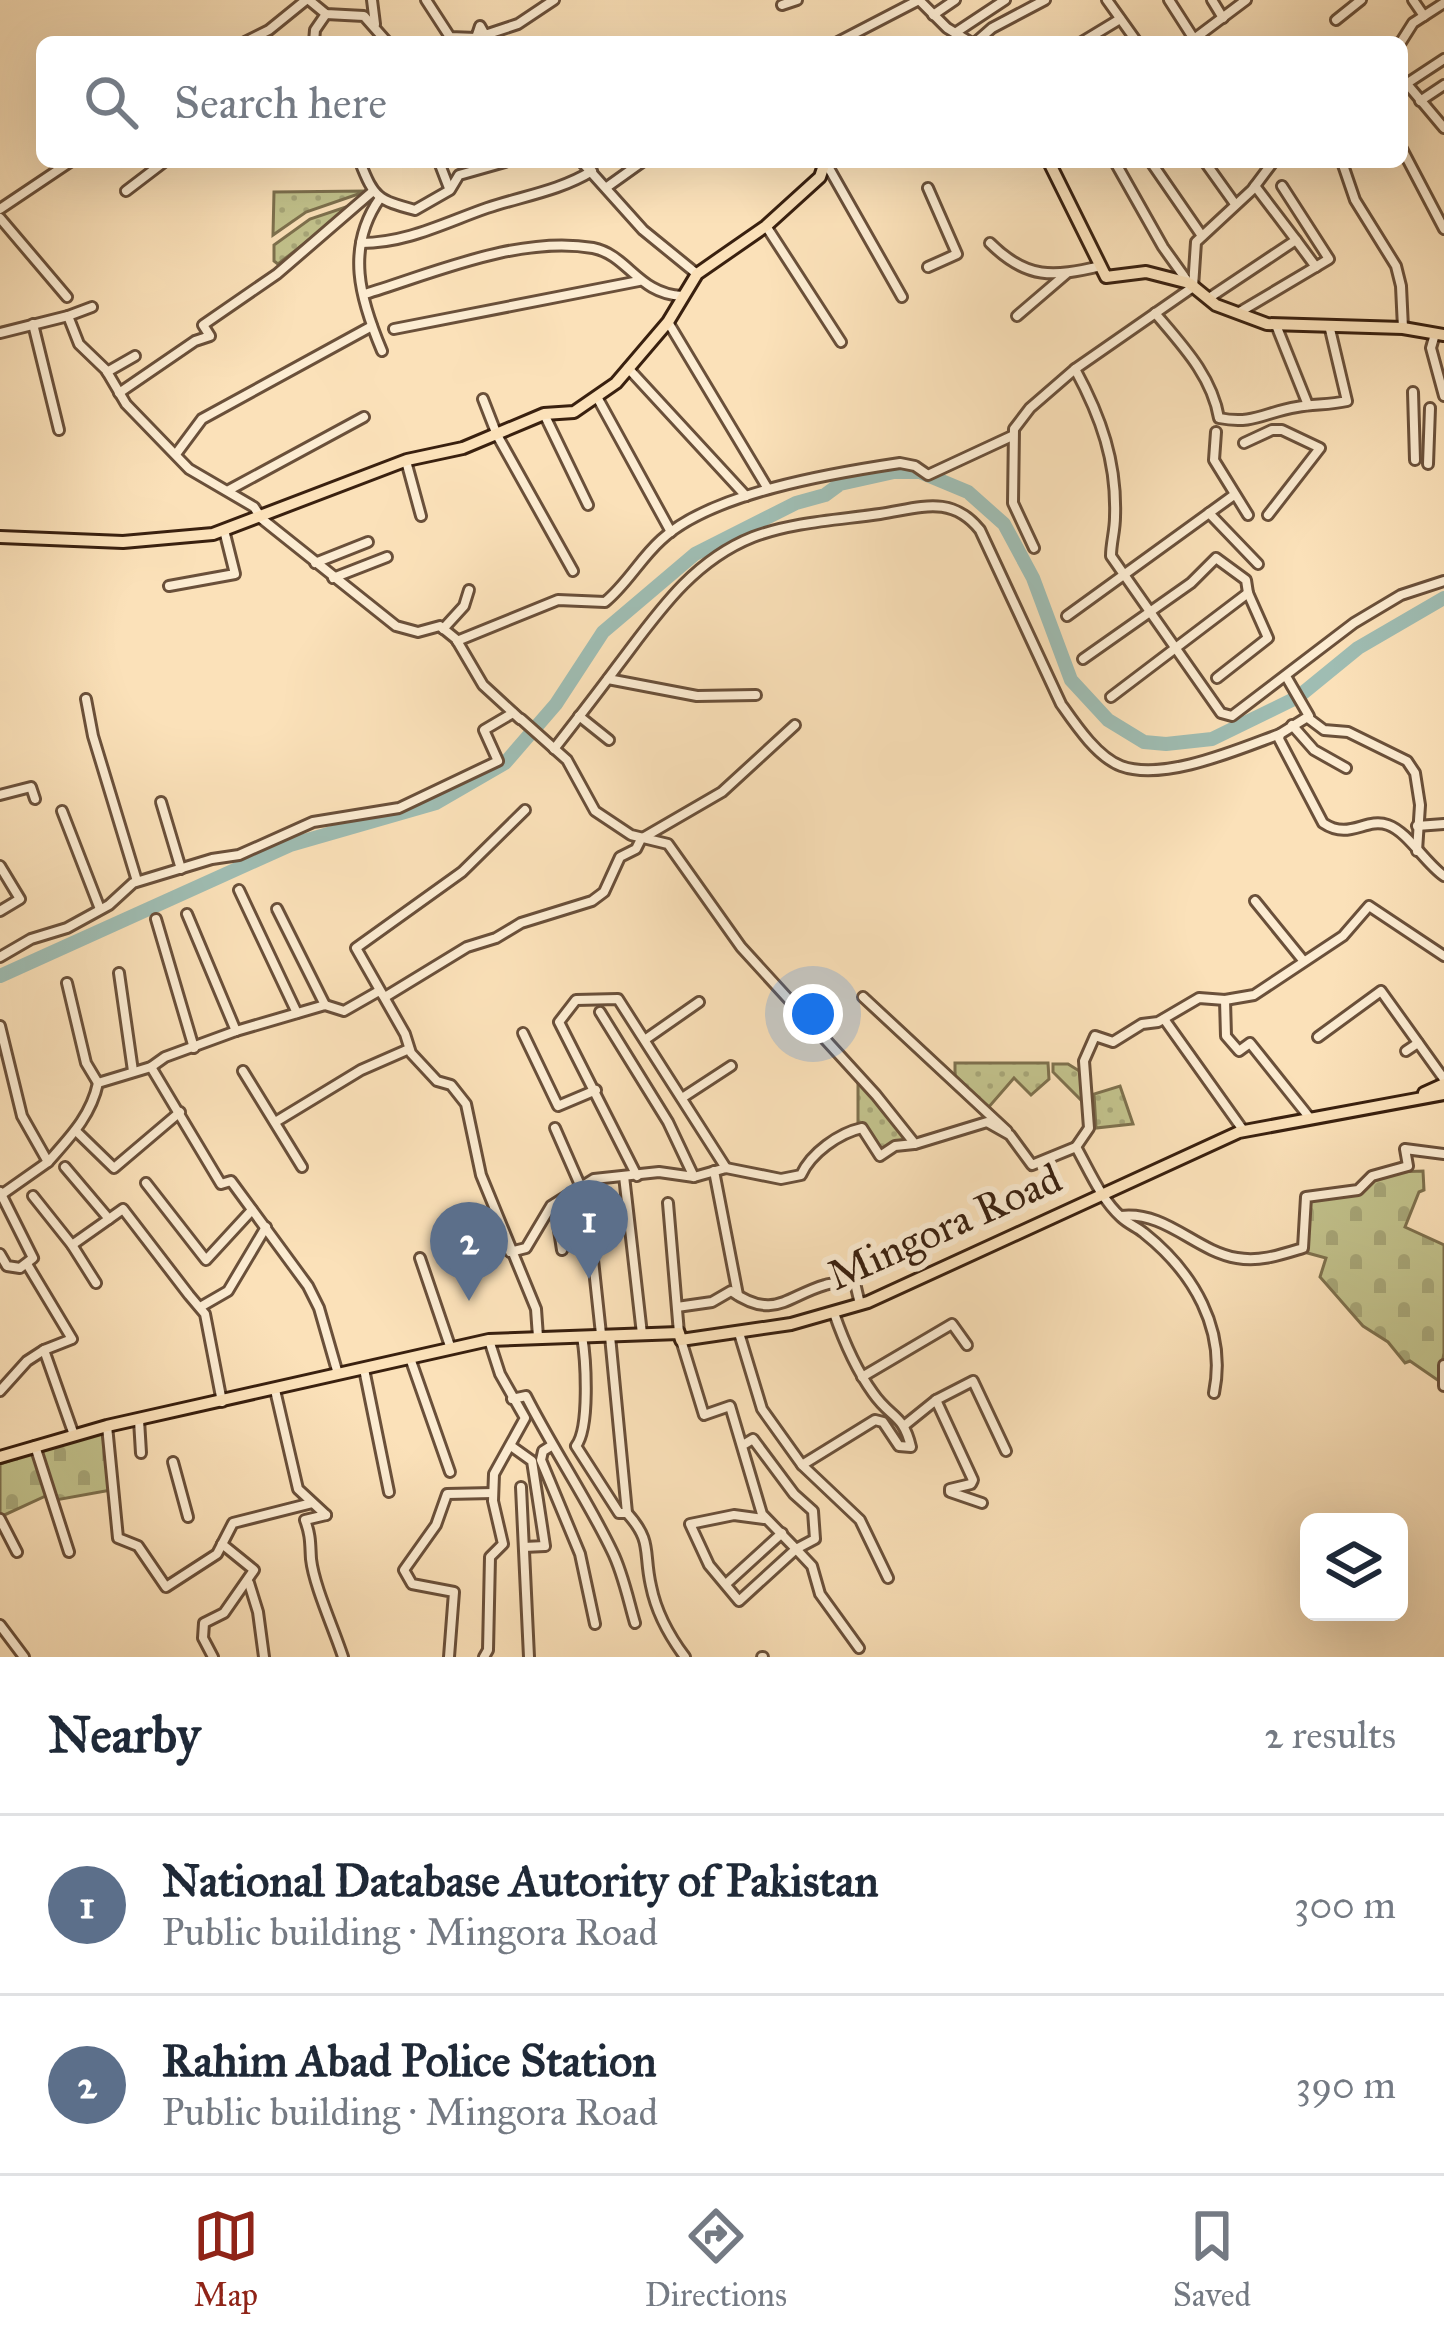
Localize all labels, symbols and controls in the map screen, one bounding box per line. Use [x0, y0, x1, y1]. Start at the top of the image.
search box [36, 36, 1408, 168]
icon: search [78, 69, 144, 135]
text: Search here [174, 75, 387, 130]
your location [783, 984, 843, 1044]
street label: Mingora Road [819, 1152, 1069, 1302]
pin: 1 [550, 1180, 628, 1279]
pin: 2 [430, 1202, 508, 1301]
map controls [1300, 1513, 1408, 1621]
button: layers [1300, 1513, 1408, 1621]
text: Nearby [48, 1704, 200, 1766]
text: 2 results [1264, 1711, 1396, 1759]
text: National Database Autority of Pakistan [162, 1853, 879, 1908]
text: 1 [79, 1881, 95, 1929]
text: 300 m [1294, 1881, 1396, 1929]
text: Public building · Mingora Road [162, 1908, 658, 1956]
text: Rahim Abad Police Station [162, 2033, 657, 2088]
text: 2 [77, 2061, 97, 2109]
text: 390 m [1296, 2061, 1396, 2109]
text: Public building · Mingora Road [162, 2088, 658, 2136]
tab: Map [193, 2203, 259, 2315]
tab: Directions [645, 2203, 787, 2315]
tab: Saved [1173, 2203, 1251, 2315]

